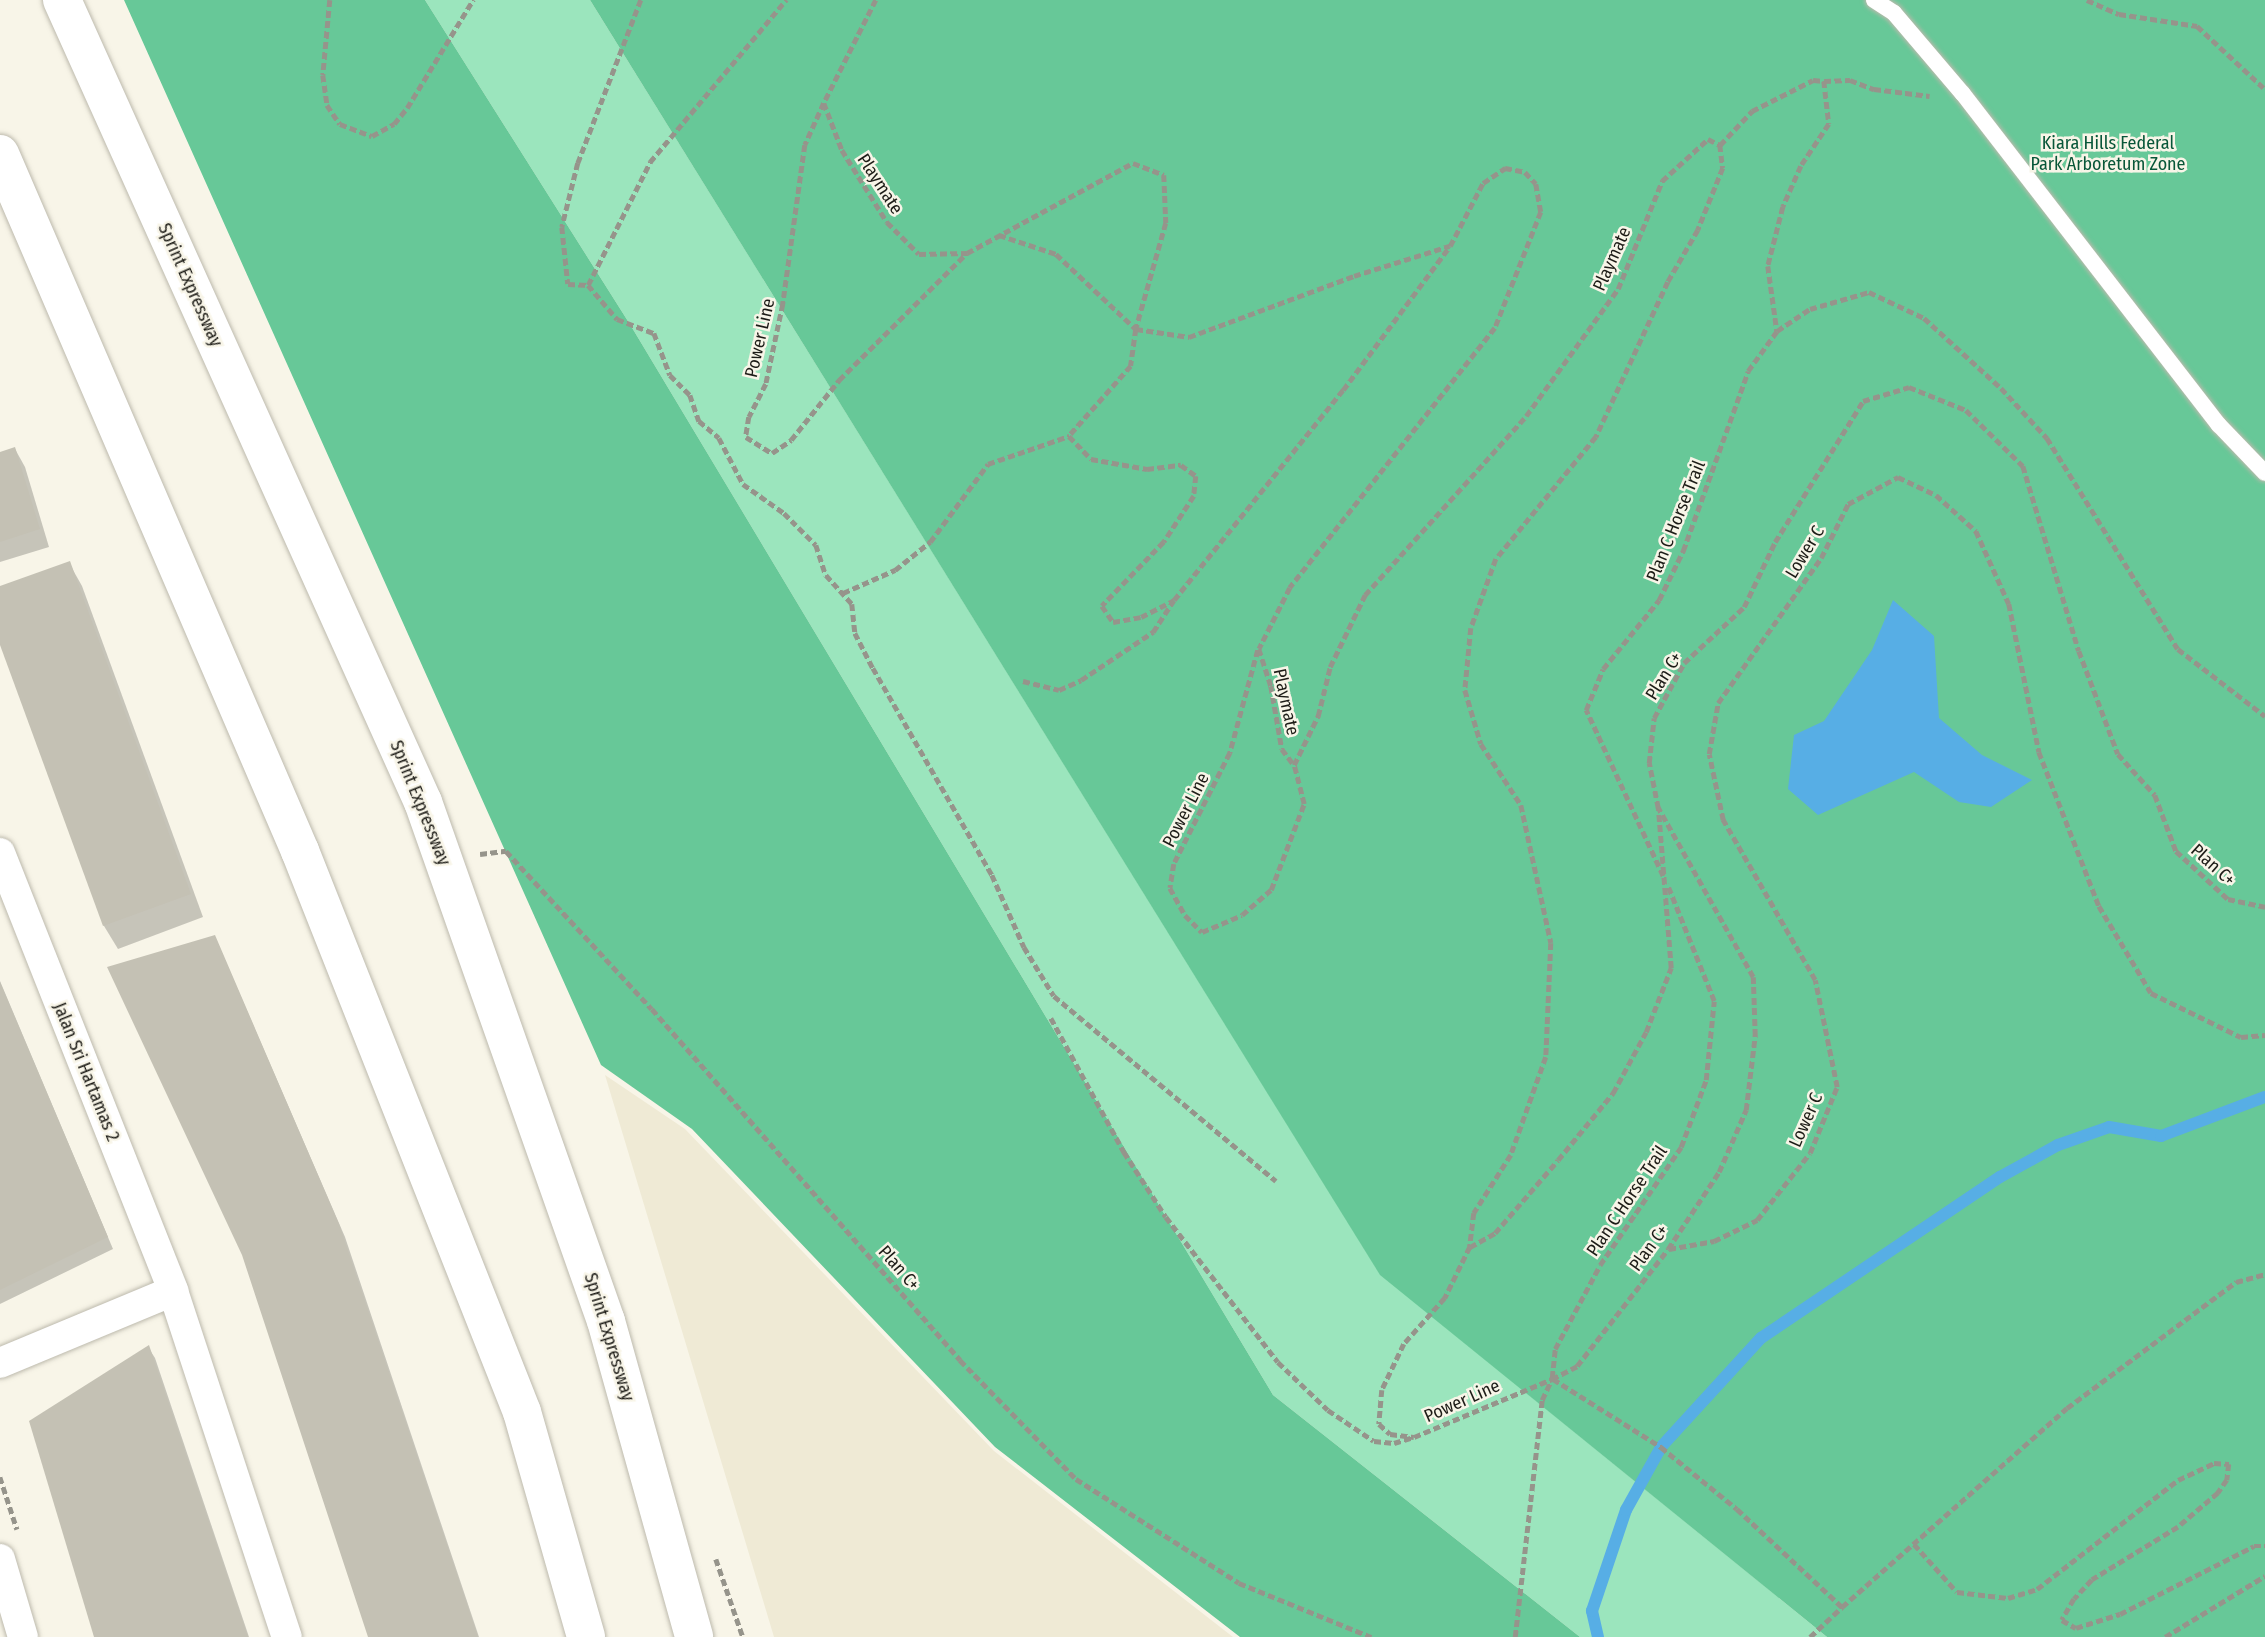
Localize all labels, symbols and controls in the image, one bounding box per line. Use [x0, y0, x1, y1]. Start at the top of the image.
park label: Kiara Hills Federal Park Arboretum Zone [2031, 133, 2185, 176]
street label: Playmate [853, 150, 907, 218]
street label: Sprint Expressway [153, 220, 227, 350]
street label: Playmate [1588, 224, 1636, 294]
street label: Power Line [740, 296, 780, 380]
street label: Plan C Horse Trail [1642, 457, 1710, 585]
street label: Lower C [1781, 522, 1829, 582]
street label: Plan C+ [1641, 648, 1687, 704]
street label: Playmate [1268, 667, 1304, 737]
street label: Sprint Expressway [385, 737, 455, 869]
street label: Power Line [1158, 769, 1214, 851]
street label: Plan C+ [2186, 839, 2240, 891]
street label: Jalan Sri Hartamas 2 [48, 999, 124, 1145]
street label: Lower C [1784, 1089, 1828, 1151]
street label: Plan C Horse Trail [1582, 1142, 1672, 1260]
street label: Plan C+ [1625, 1220, 1673, 1276]
street label: Plan C+ [874, 1241, 924, 1295]
street label: Sprint Expressway [579, 1270, 639, 1404]
street label: Power Line [1421, 1375, 1503, 1427]

